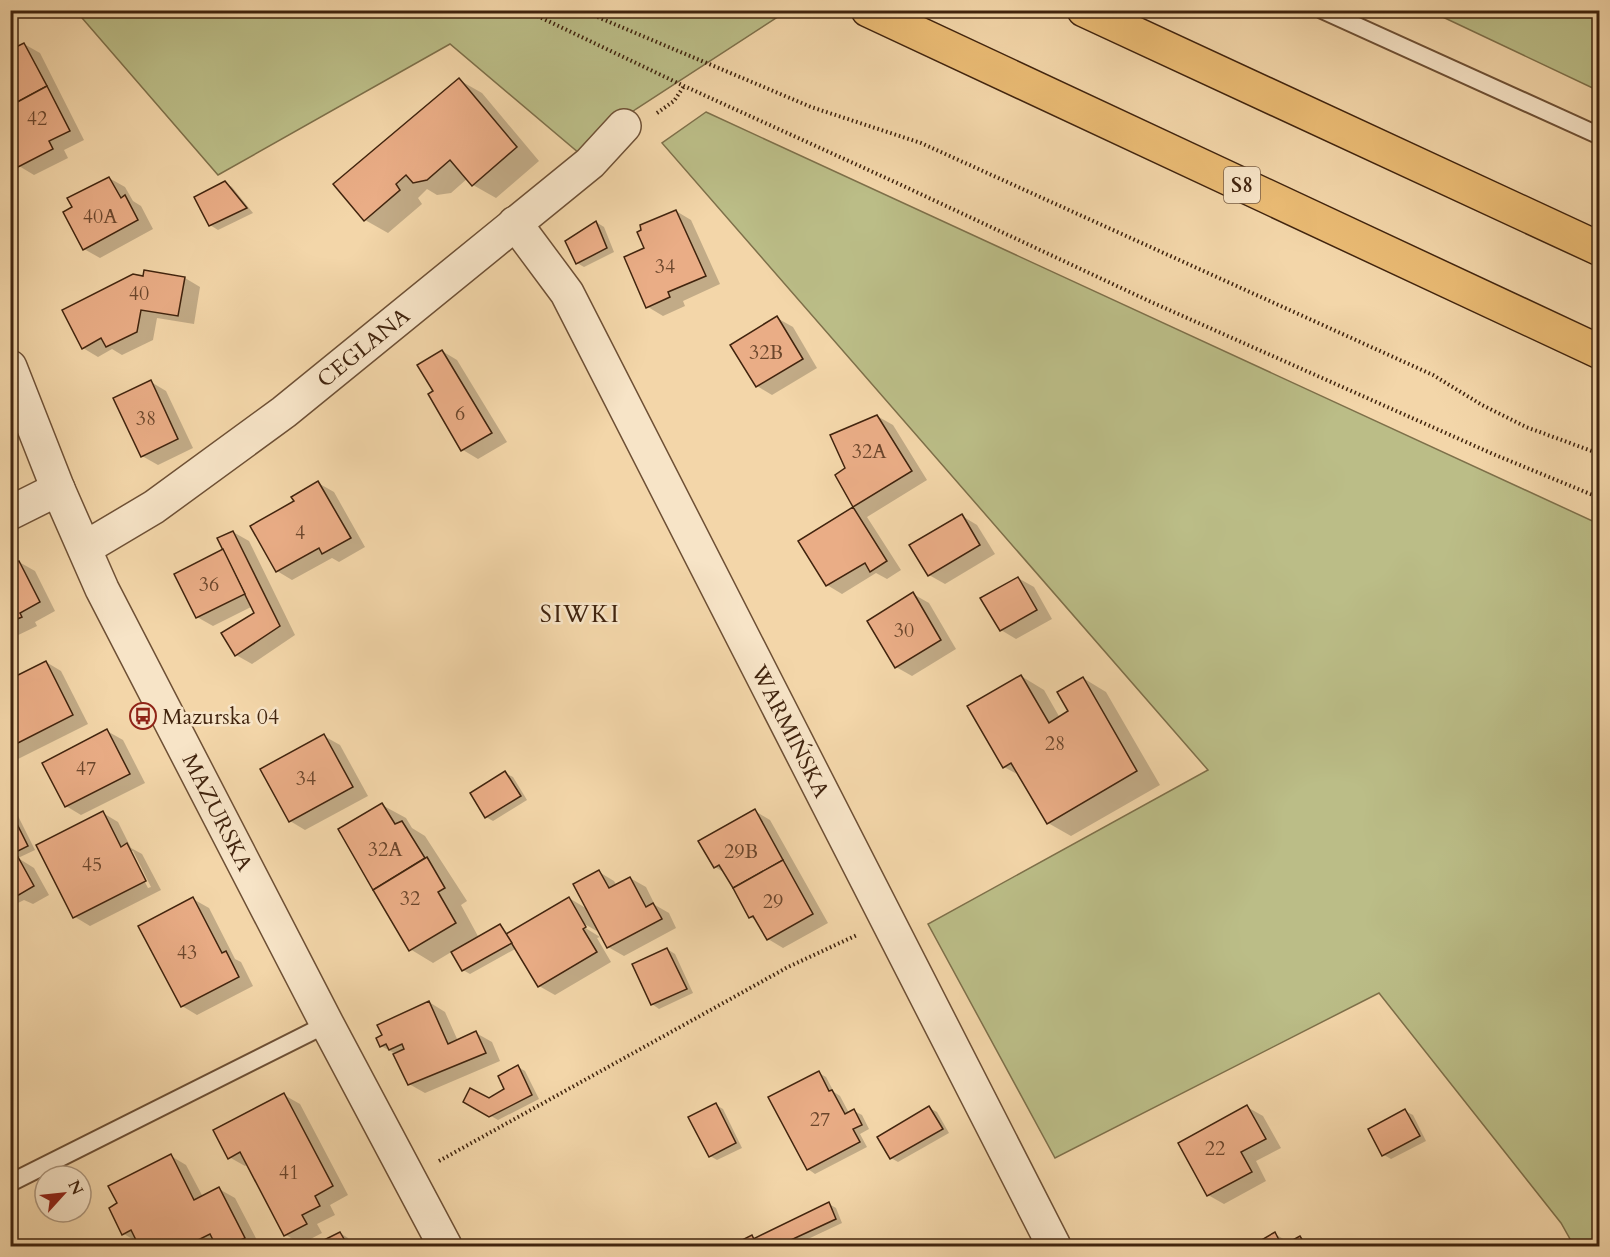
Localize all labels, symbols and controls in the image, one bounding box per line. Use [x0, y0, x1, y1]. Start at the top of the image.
house number: 42 [27, 105, 47, 132]
road number: S8 [1224, 167, 1260, 203]
house number: 40A [83, 203, 118, 230]
house number: 34 [655, 253, 675, 280]
house number: 40 [129, 280, 149, 307]
street label: CEGLANA [311, 301, 417, 394]
house number: 32B [749, 339, 783, 366]
house number: 6 [455, 400, 465, 427]
house number: 38 [136, 405, 156, 432]
house number: 32A [852, 438, 887, 465]
house number: 4 [295, 519, 305, 546]
house number: 36 [199, 571, 219, 598]
district label: SIWKI [540, 598, 620, 631]
house number: 30 [894, 617, 914, 644]
street label: WARMIŃSKA [743, 659, 837, 803]
bus stop icon: Mazurska 04 [128, 701, 158, 731]
place label: Mazurska 04 [162, 702, 279, 732]
house number: 28 [1045, 730, 1065, 757]
street label: MAZURSKA [175, 748, 260, 877]
house number: 47 [76, 755, 96, 782]
house number: 34 [296, 765, 316, 792]
house number: 32A [368, 836, 403, 863]
house number: 29B [724, 838, 758, 865]
house number: 45 [82, 851, 102, 878]
house number: 32 [400, 885, 420, 912]
house number: 29 [763, 888, 783, 915]
house number: 43 [177, 939, 197, 966]
house number: 27 [810, 1106, 830, 1133]
house number: 22 [1205, 1135, 1225, 1162]
house number: 41 [279, 1159, 299, 1186]
north arrow [33, 1164, 93, 1224]
text: N [63, 1176, 88, 1199]

